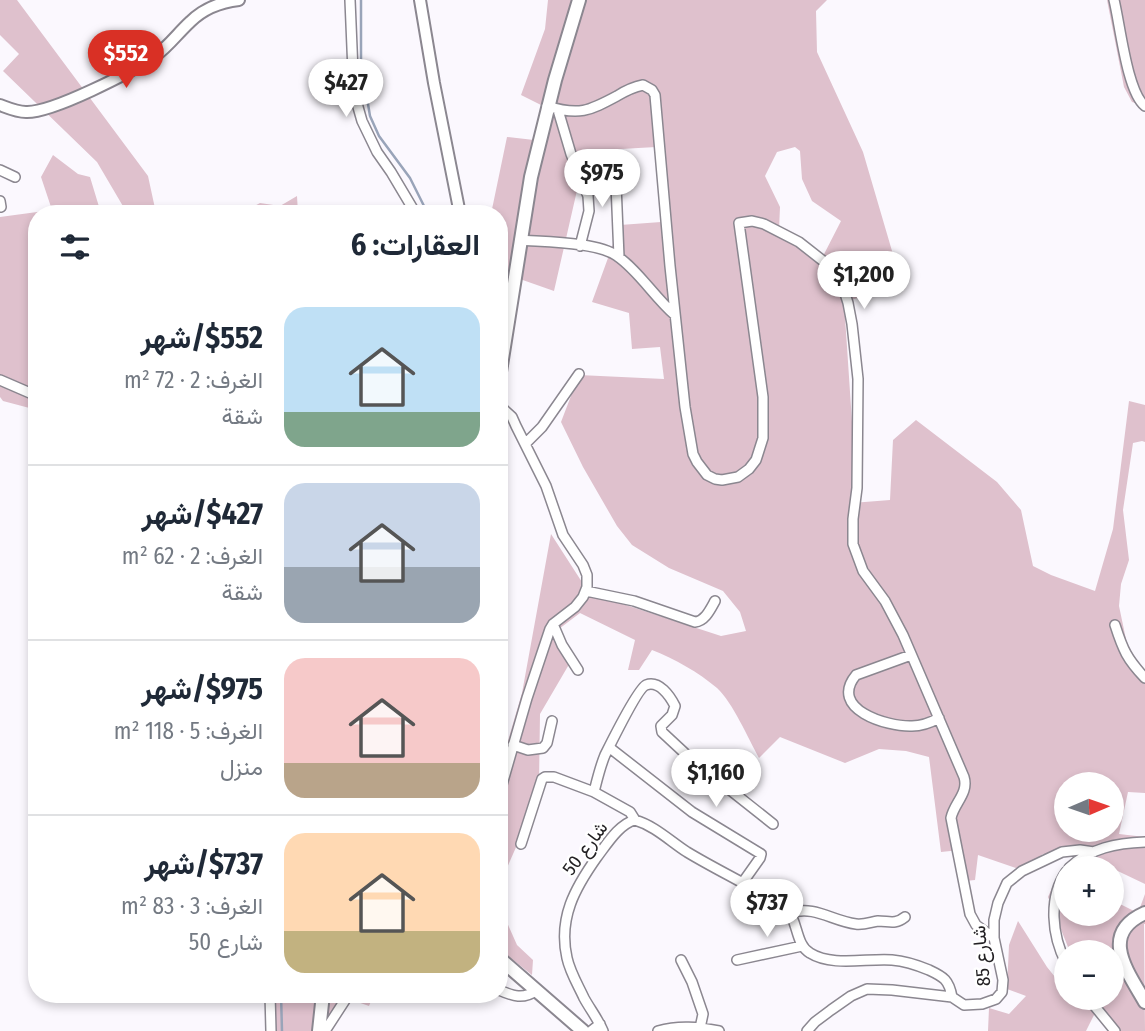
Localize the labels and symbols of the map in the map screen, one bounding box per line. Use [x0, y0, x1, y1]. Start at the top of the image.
pin: $552 [85, 31, 167, 90]
pin: $427 [305, 60, 387, 119]
pin: $975 [561, 150, 643, 209]
pin: $1,200 [807, 252, 921, 311]
pin: $1,160 [659, 750, 773, 809]
north arrow [1054, 772, 1124, 842]
street label: شارع 50 [557, 817, 613, 880]
pin: $737 [726, 880, 808, 939]
street label: شارع 85 [967, 925, 996, 987]

